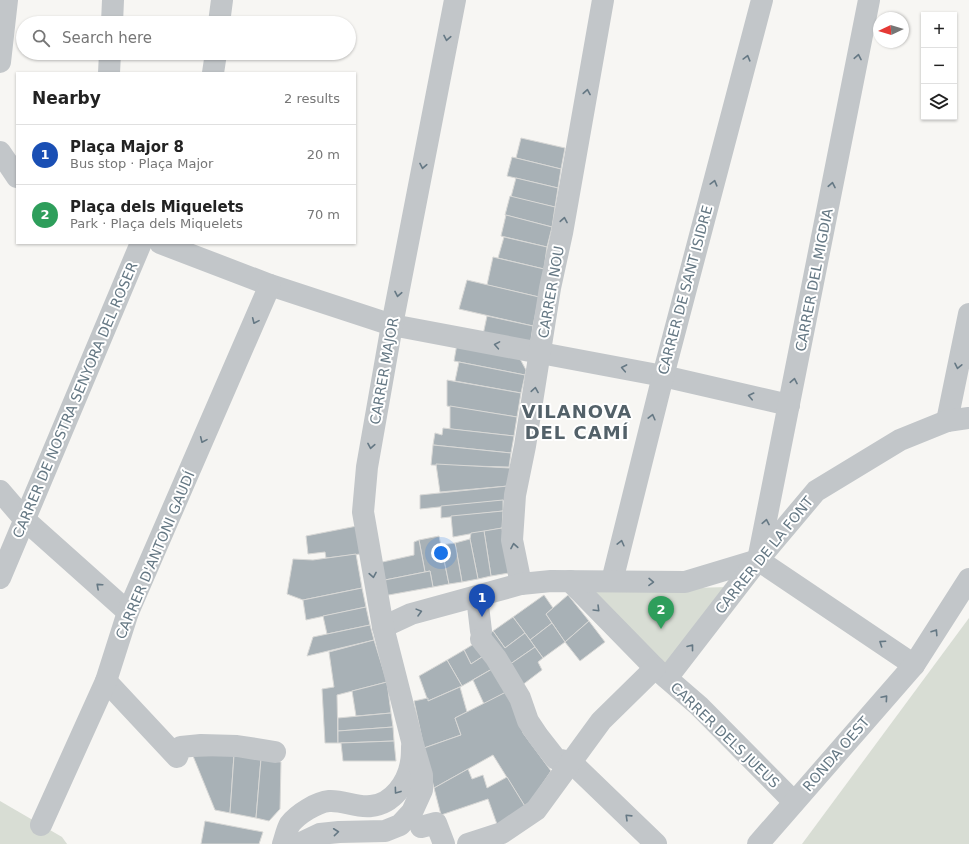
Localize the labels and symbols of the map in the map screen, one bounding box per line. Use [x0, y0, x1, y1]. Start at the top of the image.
north arrow [873, 12, 909, 48]
one-way arrow [444, 35, 452, 41]
one-way arrow [742, 54, 751, 61]
one-way arrow [853, 54, 861, 60]
one-way arrow [582, 89, 590, 95]
one-way arrow [419, 163, 427, 169]
one-way arrow [709, 180, 717, 186]
one-way arrow [828, 181, 836, 188]
street label: CARRER DE SANT ISIDRE [655, 204, 715, 376]
street label: CARRER DEL MIGDIA [792, 207, 836, 353]
one-way arrow [559, 217, 568, 223]
street label: CARRER NOU [535, 245, 567, 339]
street label: CARRER DE NOSTRA SENYORA DEL ROSER [9, 259, 141, 540]
one-way arrow [394, 290, 403, 297]
street label: CARRER MAJOR [367, 316, 401, 426]
one-way arrow [252, 317, 260, 324]
one-way arrow [494, 341, 500, 349]
one-way arrow [955, 363, 963, 369]
one-way arrow [621, 365, 628, 373]
one-way arrow [789, 378, 797, 384]
one-way arrow [530, 386, 538, 393]
one-way arrow [748, 393, 754, 401]
district label: VILANOVA DEL CAMÍ [522, 401, 632, 443]
one-way arrow [648, 414, 656, 421]
one-way arrow [200, 436, 208, 444]
one-way arrow [367, 443, 375, 449]
street label: CARRER D'ANTONI GAUDÍ [112, 469, 198, 641]
street label: CARRER DE LA FONT [712, 493, 816, 617]
one-way arrow [761, 519, 769, 525]
one-way arrow [616, 540, 625, 547]
one-way arrow [510, 542, 518, 549]
your location [431, 543, 451, 563]
one-way arrow [369, 572, 377, 578]
one-way arrow [648, 578, 654, 586]
one-way arrow [96, 583, 104, 591]
pin: 1 [469, 584, 495, 617]
pin: 2 [648, 596, 674, 629]
one-way arrow [592, 604, 600, 612]
one-way arrow [415, 608, 422, 617]
one-way arrow [930, 629, 938, 636]
one-way arrow [879, 641, 886, 648]
one-way arrow [686, 645, 693, 652]
street label: CARRER DELS JUEUS [667, 679, 783, 791]
one-way arrow [880, 696, 887, 703]
street label: RONDA OEST [799, 713, 873, 794]
one-way arrow [395, 786, 402, 793]
one-way arrow [625, 814, 633, 822]
one-way arrow [332, 828, 339, 837]

